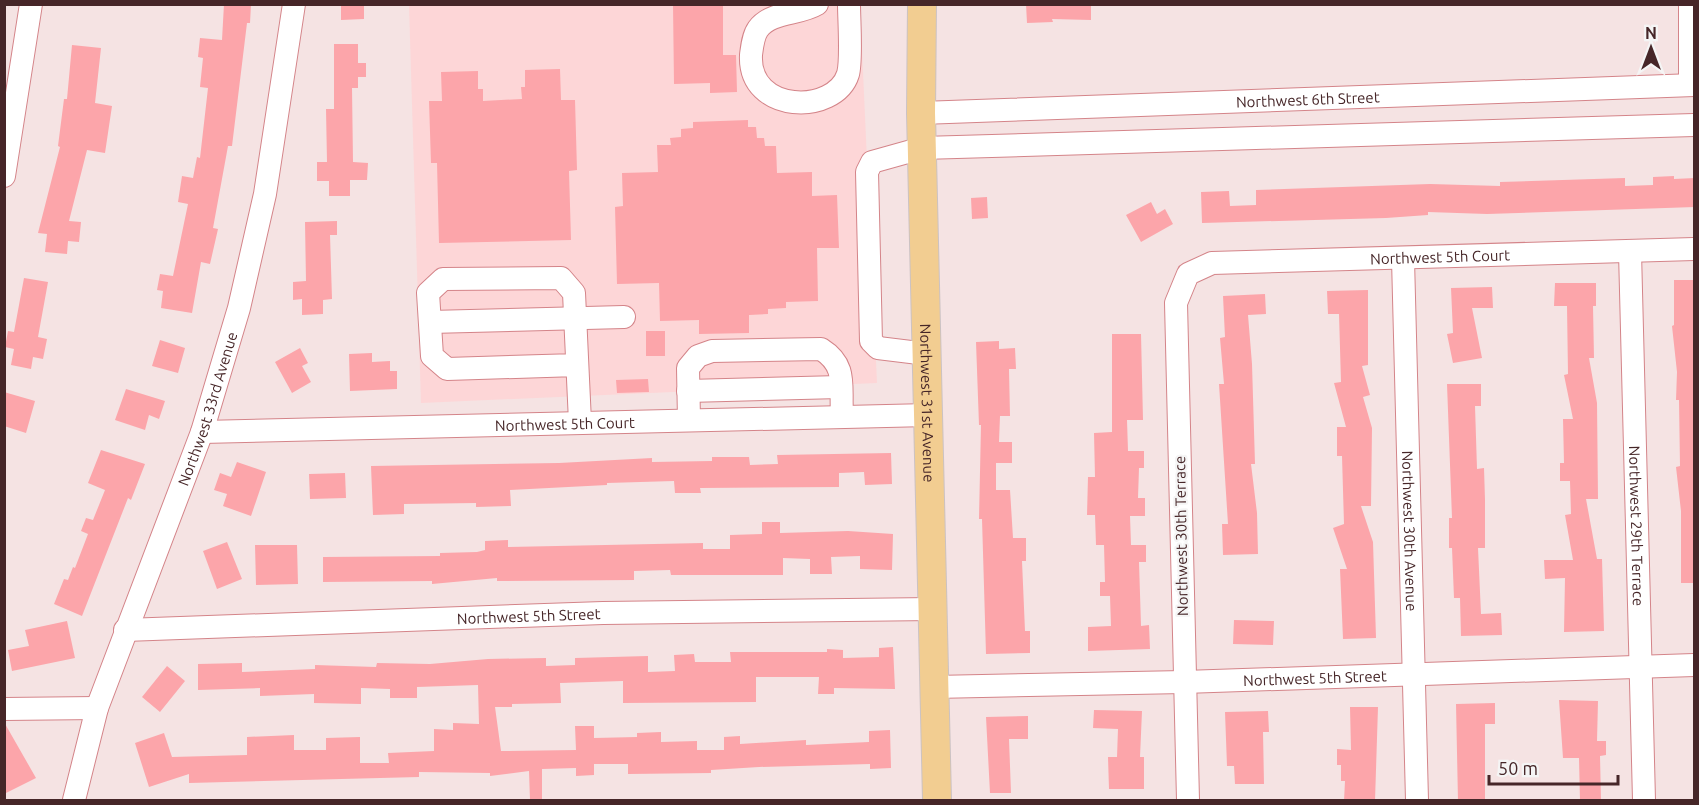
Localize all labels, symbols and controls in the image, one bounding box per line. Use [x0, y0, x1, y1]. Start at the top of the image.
north arrow [1621, 18, 1681, 78]
text: N [1645, 24, 1657, 42]
street label: Northwest 6th Street [1236, 88, 1380, 110]
street label: Northwest 5th Court [1370, 246, 1510, 267]
street label: Northwest 31st Avenue [917, 323, 938, 482]
street label: Northwest 33rd Avenue [174, 330, 240, 488]
street label: Northwest 5th Court [495, 413, 635, 434]
street label: Northwest 29th Terrace [1626, 445, 1648, 606]
street label: Northwest 30th Avenue [1399, 450, 1421, 612]
street label: Northwest 30th Terrace [1171, 456, 1191, 616]
street label: Northwest 5th Street [457, 605, 601, 627]
street label: Northwest 5th Street [1243, 667, 1387, 689]
scale bar [1489, 748, 1618, 786]
text: 50 m [1498, 758, 1538, 778]

